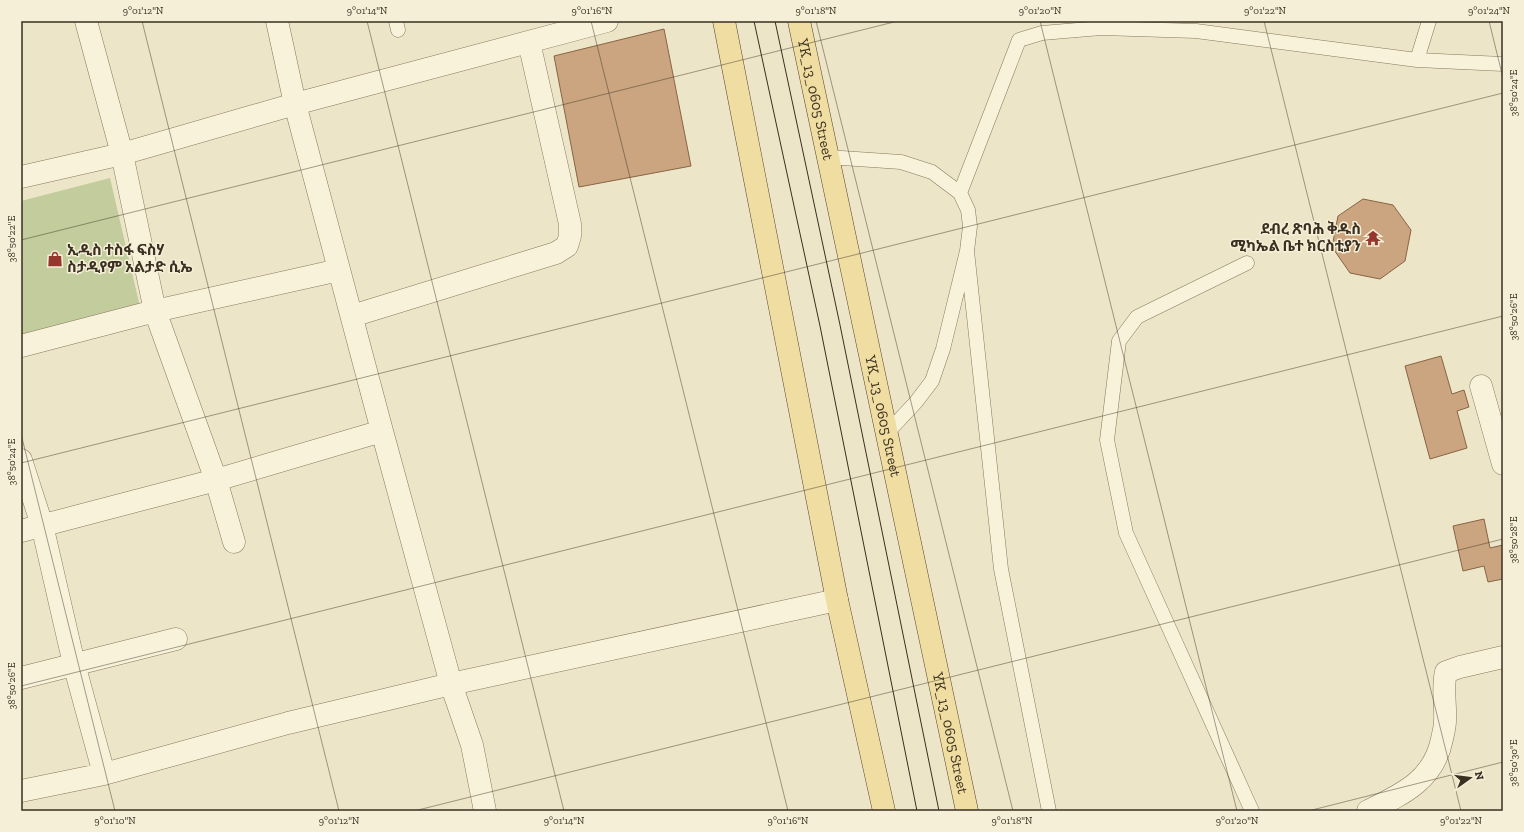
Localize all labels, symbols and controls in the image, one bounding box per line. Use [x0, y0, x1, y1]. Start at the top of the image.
text: 9°01'12"N [123, 5, 164, 17]
text: 9°01'14"N [347, 5, 388, 17]
text: 9°01'16"N [572, 5, 613, 17]
text: 9°01'18"N [796, 5, 837, 17]
text: 9°01'20"N [1019, 5, 1062, 17]
text: 9°01'22"N [1244, 5, 1287, 17]
text: 9°01'24"N [1468, 5, 1511, 17]
street label: YK_13_0605 Street [794, 36, 837, 162]
text: 38°50'24"E [1508, 69, 1520, 116]
text: 38°50'22"E [6, 215, 18, 262]
place label: ደብረ ጽባሕ ቅዱስ ሚካኤል ቤተ ክርስቲያን [1230, 220, 1361, 255]
temple icon: ደብረ ጽባሕ ቅዱስ ሚካኤል ቤተ ክርስቲያን [1364, 229, 1382, 247]
place label: ኢዲስ ተስፋ ፍስሃ ስታዲየም አልታድ ሲኤ [67, 241, 193, 276]
shop icon: ኢዲስ ተስፋ ፍስሃ ስታዲየም አልታድ ሲኤ [46, 250, 64, 268]
text: 38°50'26"E [1508, 293, 1520, 341]
street label: YK_13_0605 Street [861, 353, 905, 479]
text: 38°50'24"E [6, 438, 18, 485]
text: 38°50'28"E [1508, 516, 1520, 564]
text: 38°50'26"E [6, 662, 18, 710]
street label: YK_13_0605 Street [929, 670, 972, 796]
text: 38°50'30"E [1508, 739, 1520, 787]
north arrow [1450, 758, 1490, 798]
text: N [1472, 770, 1487, 782]
text: 9°01'10"N [94, 815, 136, 827]
text: 9°01'12"N [319, 815, 360, 827]
text: 9°01'14"N [544, 815, 585, 827]
text: 9°01'16"N [768, 815, 809, 827]
text: 9°01'18"N [992, 815, 1033, 827]
text: 9°01'20"N [1216, 815, 1259, 827]
text: 9°01'22"N [1440, 815, 1483, 827]

